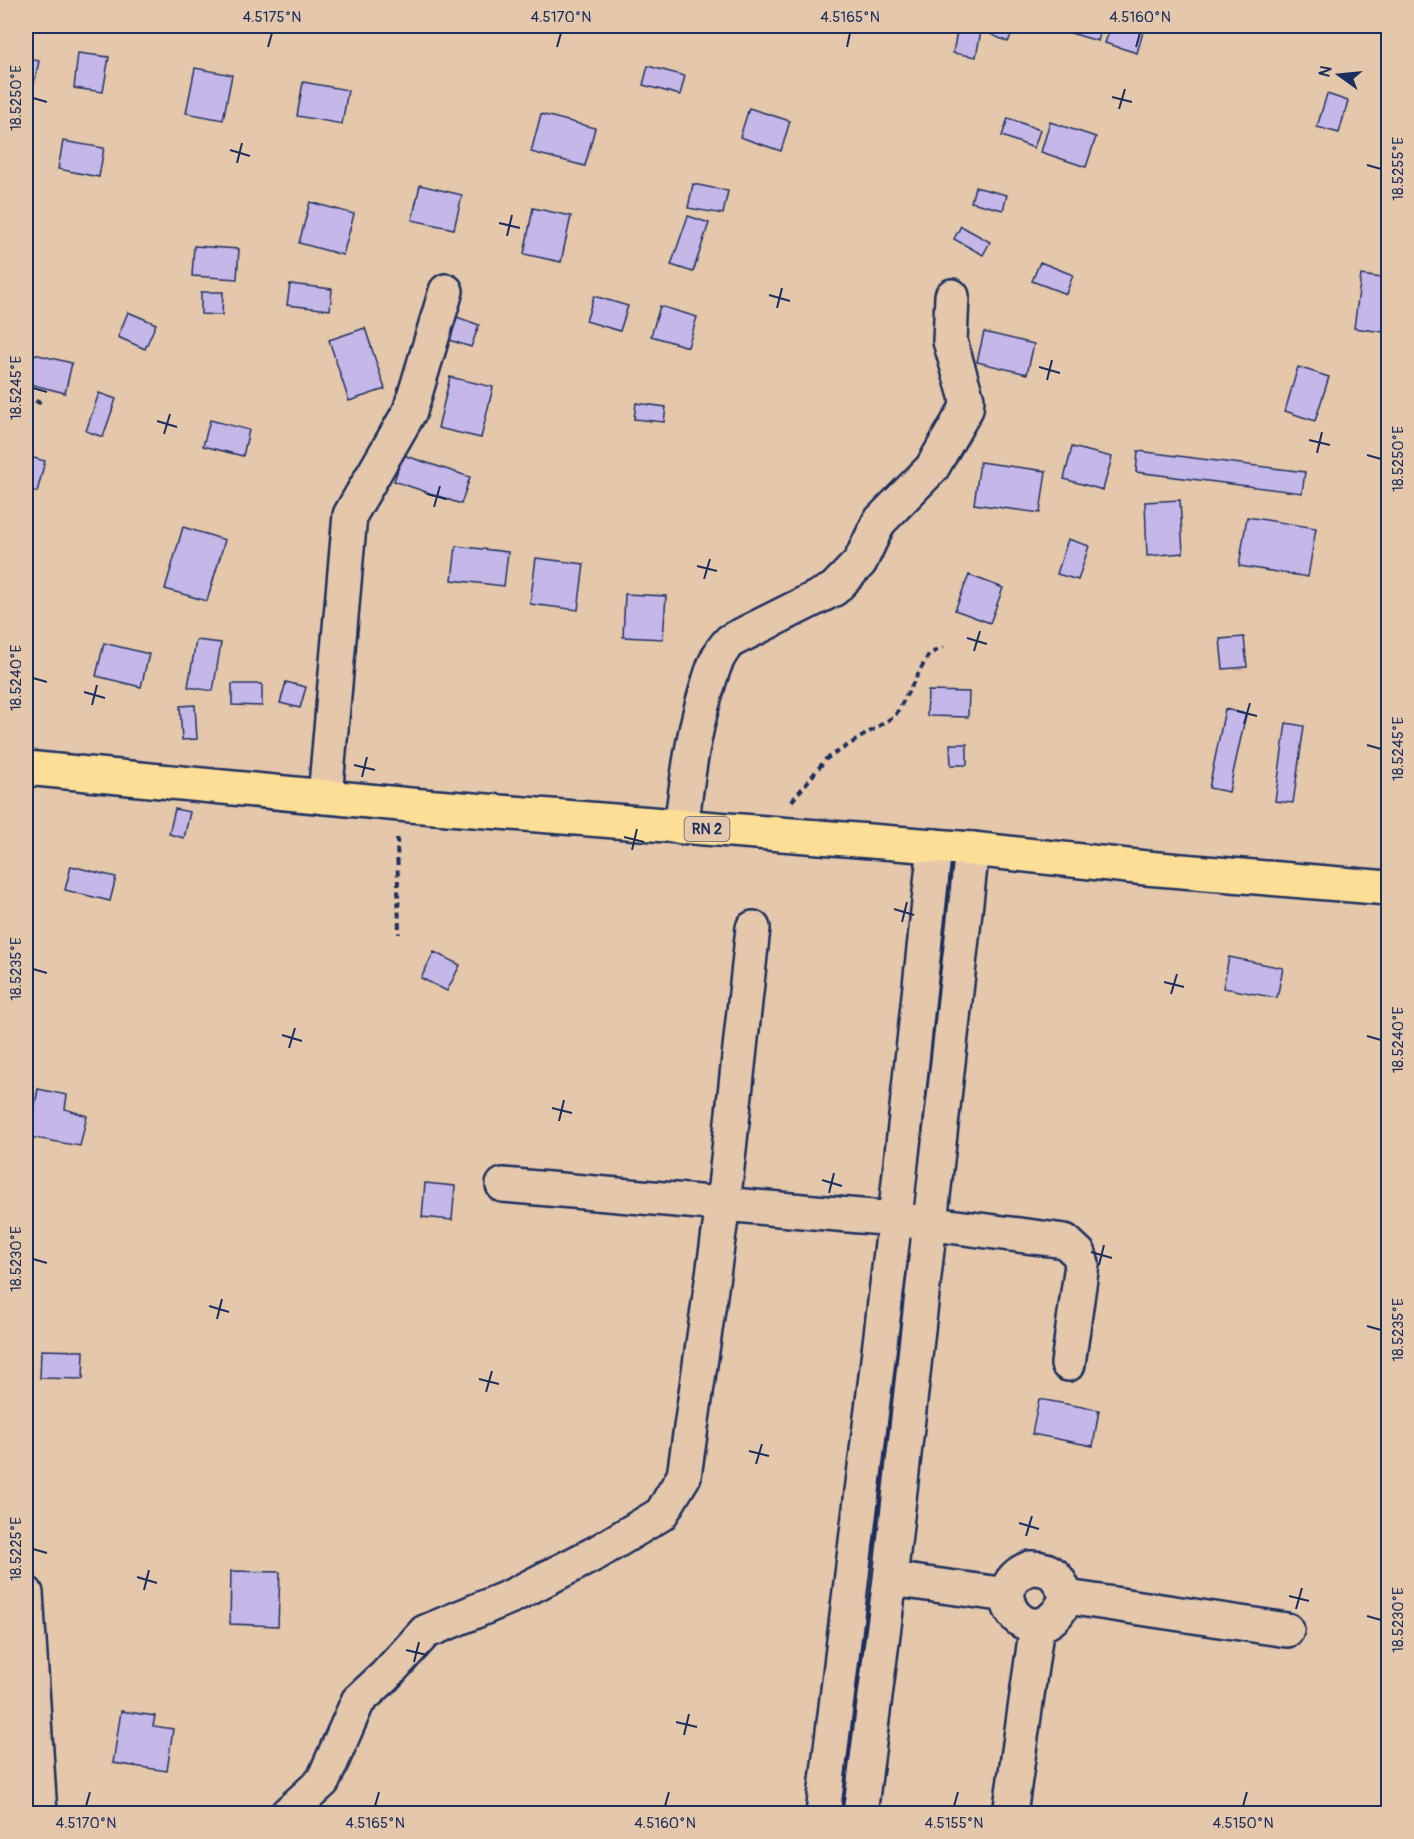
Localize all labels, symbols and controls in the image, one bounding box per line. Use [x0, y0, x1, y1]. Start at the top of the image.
text: 4.5175°N [243, 8, 301, 27]
text: 4.5170°N [531, 8, 591, 27]
text: 4.5165°N [820, 8, 880, 27]
text: 4.5160°N [1109, 8, 1171, 27]
north arrow [1309, 45, 1369, 105]
text: N [1314, 63, 1337, 79]
text: 18.5250°E [7, 65, 26, 131]
text: 18.5255°E [1389, 137, 1408, 201]
text: 18.5245°E [7, 356, 26, 420]
text: 18.5250°E [1389, 426, 1408, 492]
text: 18.5240°E [7, 645, 26, 711]
text: 18.5245°E [1389, 717, 1408, 781]
road number: RN 2 [684, 817, 730, 841]
text: 18.5235°E [7, 937, 26, 1001]
text: 18.5240°E [1389, 1007, 1408, 1073]
text: 18.5230°E [7, 1226, 26, 1292]
text: 18.5235°E [1389, 1298, 1408, 1362]
text: 18.5225°E [7, 1517, 26, 1581]
text: 18.5230°E [1389, 1587, 1408, 1653]
text: 4.5170°N [56, 1814, 116, 1833]
text: 4.5165°N [345, 1814, 405, 1833]
text: 4.5160°N [634, 1814, 696, 1833]
text: 4.5155°N [925, 1814, 983, 1833]
text: 4.5150°N [1212, 1814, 1274, 1833]

